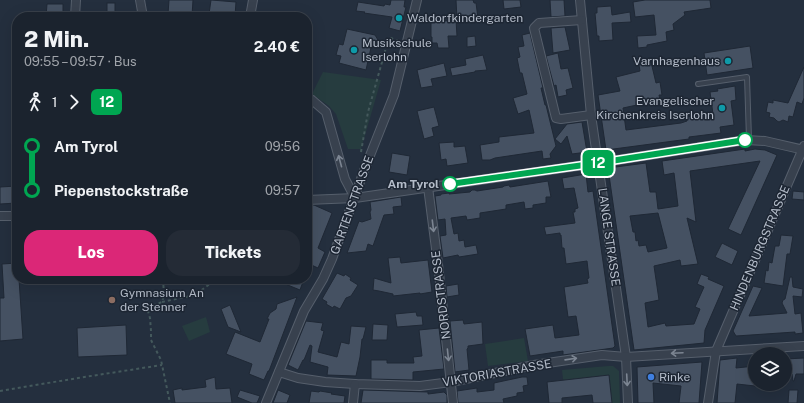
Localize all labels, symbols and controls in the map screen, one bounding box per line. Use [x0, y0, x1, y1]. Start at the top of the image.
place label: Waldorfkindergarten [407, 11, 523, 25]
marker: Waldorfkindergarten [394, 13, 404, 23]
text: 2 Min. [24, 26, 89, 52]
place label: Musikschule Iserlohn [362, 36, 432, 64]
text: 2.40 € [254, 38, 300, 55]
marker: Musikschule Iserlohn [349, 45, 359, 55]
text: 09:55 – 09:57 · Bus [24, 54, 137, 69]
place label: Varnhagenhaus [633, 54, 720, 68]
marker: Varnhagenhaus [723, 56, 733, 66]
icon: walk [24, 91, 46, 113]
icon: forward [63, 91, 85, 113]
text: 12 [99, 94, 114, 110]
place label: Evangelischer Kirchenkreis Iserlohn [596, 94, 714, 122]
text: 1 [52, 95, 57, 110]
marker: Evangelischer Kirchenkreis Iserlohn [717, 103, 727, 113]
unlabelled marker [737, 132, 753, 148]
text: Am Tyrol [54, 138, 118, 155]
text: 09:56 [265, 139, 300, 154]
line badge: 12 [580, 150, 616, 176]
street label: GARTENSTRASSE [328, 154, 376, 256]
one-way arrow [336, 155, 344, 168]
text: 12 [591, 155, 605, 171]
marker: Am Tyrol [442, 176, 458, 192]
place label: Am Tyrol [388, 177, 439, 191]
text: Piepenstockstraße [54, 182, 189, 199]
text: 09:57 [265, 183, 300, 198]
street label: HINDENBURGSTRASSE [727, 183, 793, 313]
street label: LANGE STRASSE [595, 187, 623, 287]
one-way arrow [429, 219, 436, 232]
button: Los [24, 230, 158, 276]
button: Tickets [166, 230, 300, 276]
street label: NORDSTRASSE [429, 250, 453, 340]
place label: Gymnasium An der Stenner [120, 286, 204, 314]
marker: Gymnasium An der Stenner [107, 295, 117, 305]
map controls [748, 347, 792, 391]
button: layers [748, 347, 792, 391]
one-way arrow [444, 348, 451, 361]
one-way arrow [671, 350, 684, 357]
one-way arrow [565, 355, 578, 363]
street label: VIKTORIASTRASSE [441, 357, 553, 389]
place label: Rinke [659, 370, 690, 384]
marker: Rinke [646, 372, 656, 382]
one-way arrow [623, 373, 630, 386]

